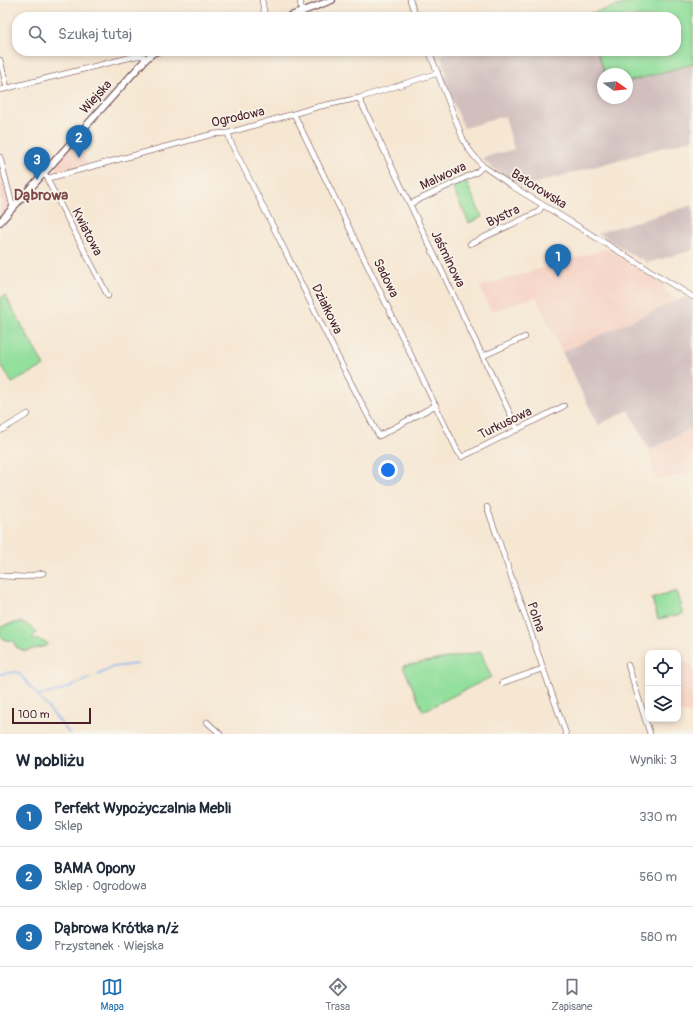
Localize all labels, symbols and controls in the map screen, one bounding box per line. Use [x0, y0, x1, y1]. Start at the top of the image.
search box [12, 12, 681, 56]
icon: search [26, 23, 48, 45]
text: Szukaj tutaj [58, 25, 132, 44]
north arrow [597, 68, 633, 104]
street label: Wiejska [77, 77, 115, 117]
street label: Ogrodowa [210, 103, 266, 131]
pin: 2 [66, 125, 92, 158]
pin: 3 [24, 147, 50, 180]
street label: Malwowa [417, 158, 469, 194]
street label: Batorowska [508, 166, 570, 212]
district label: Dąbrowa [14, 186, 68, 205]
street label: Bystra [484, 201, 522, 231]
street label: Kwiatowa [68, 205, 106, 259]
street label: Jaśminowa [427, 228, 469, 290]
pin: 1 [545, 244, 571, 277]
street label: Sadowa [370, 256, 402, 300]
street label: Działkowa [308, 281, 346, 337]
street label: Turkusowa [476, 403, 534, 443]
your location [378, 460, 398, 480]
street label: Polna [523, 600, 549, 634]
map controls [645, 650, 681, 722]
button: locate [645, 650, 681, 686]
button: layers [645, 686, 681, 722]
scale bar [12, 706, 91, 725]
text: 100 m [18, 708, 49, 721]
text: W pobliżu [16, 750, 84, 771]
text: Wyniki: 3 [629, 752, 677, 768]
text: Perfekt Wypożyczalnia Mebli [54, 799, 231, 818]
text: 1 [26, 809, 32, 825]
text: 330 m [639, 809, 677, 825]
text: Sklep [54, 818, 83, 834]
text: BAMA Opony [54, 859, 135, 878]
text: 2 [25, 869, 33, 885]
text: 560 m [639, 869, 677, 885]
text: Sklep · Ogrodowa [54, 878, 146, 894]
text: Dąbrowa Krótka n/ż [54, 919, 179, 938]
text: 3 [25, 929, 33, 945]
text: 580 m [640, 929, 677, 945]
text: Przystanek · Wiejska [54, 938, 164, 954]
tab: Mapa [101, 976, 124, 1013]
tab: Trasa [325, 976, 350, 1013]
tab: Zapisane [551, 976, 592, 1013]

